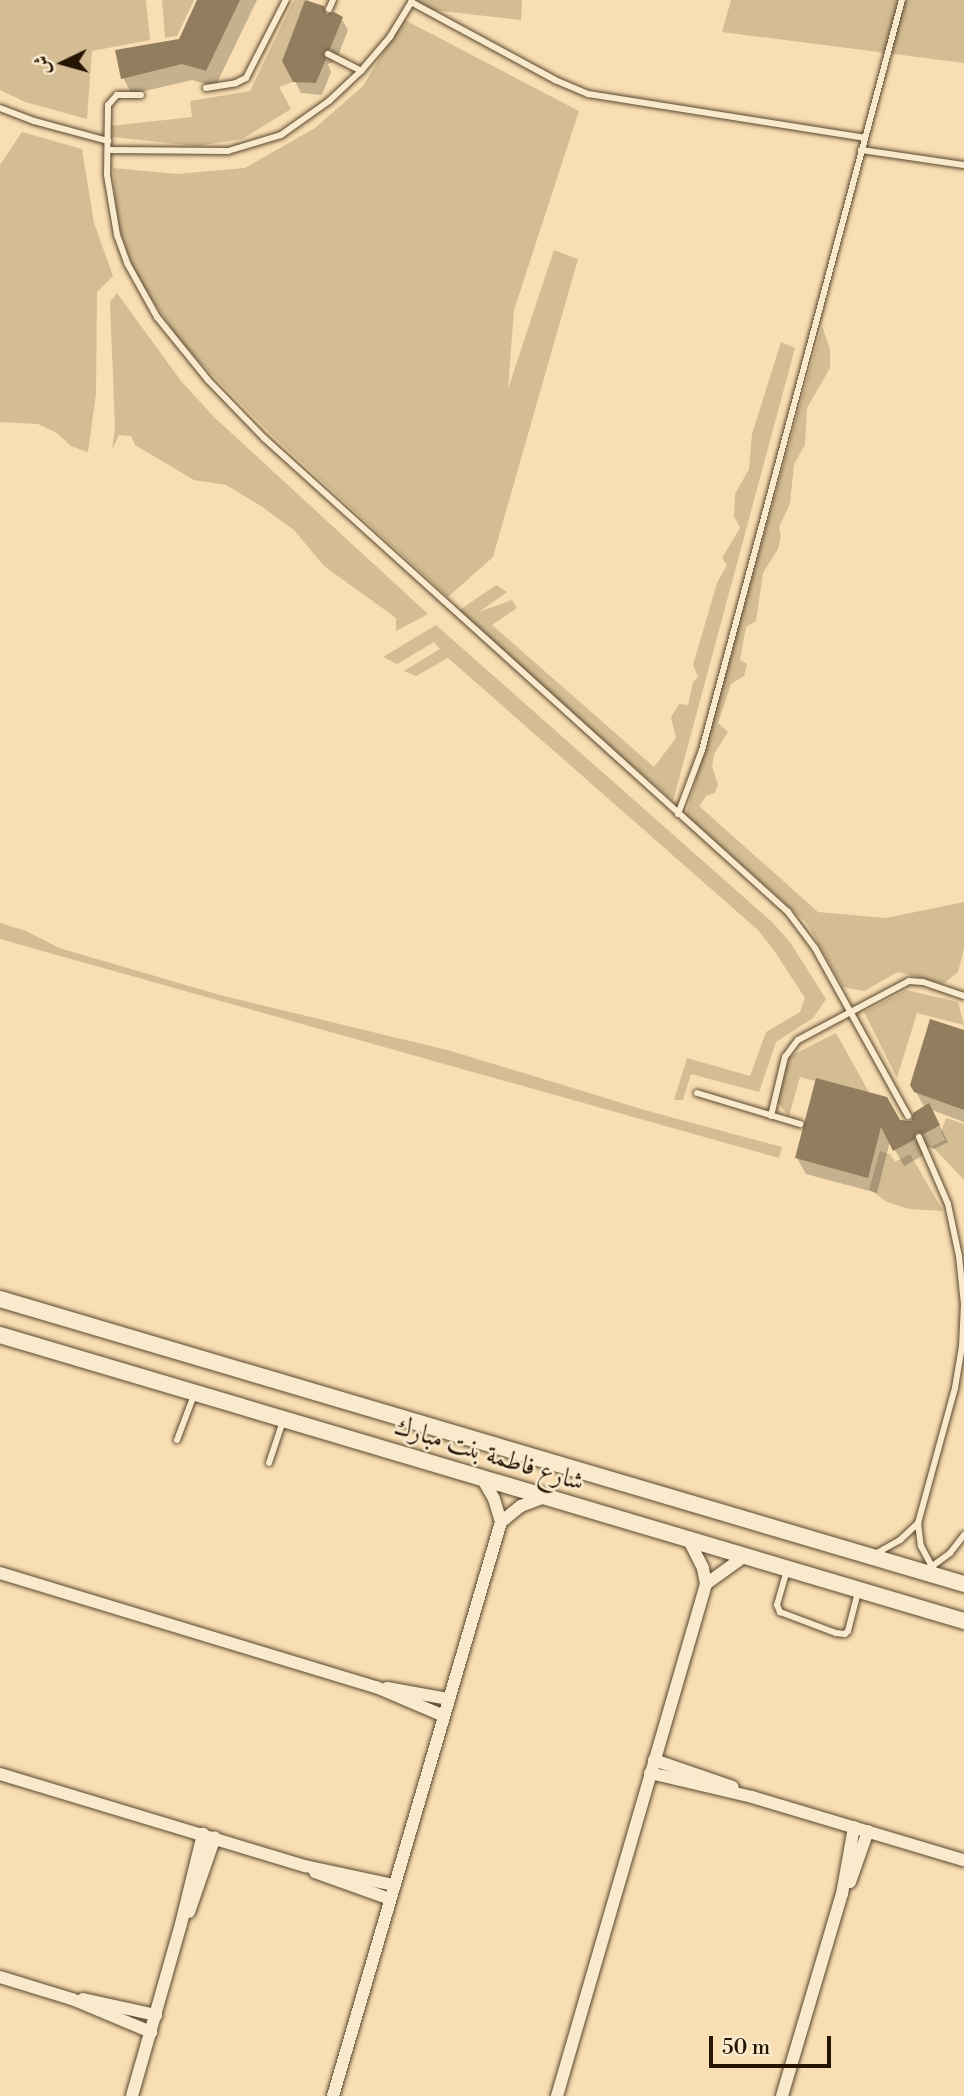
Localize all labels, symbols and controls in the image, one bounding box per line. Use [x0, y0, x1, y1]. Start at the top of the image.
north arrow [28, 28, 98, 98]
text: ش [29, 54, 55, 75]
street label: شارع فاطمة بنت مبارك [390, 1411, 588, 1499]
scale bar [712, 2022, 834, 2066]
text: 50 m [722, 2035, 770, 2061]

